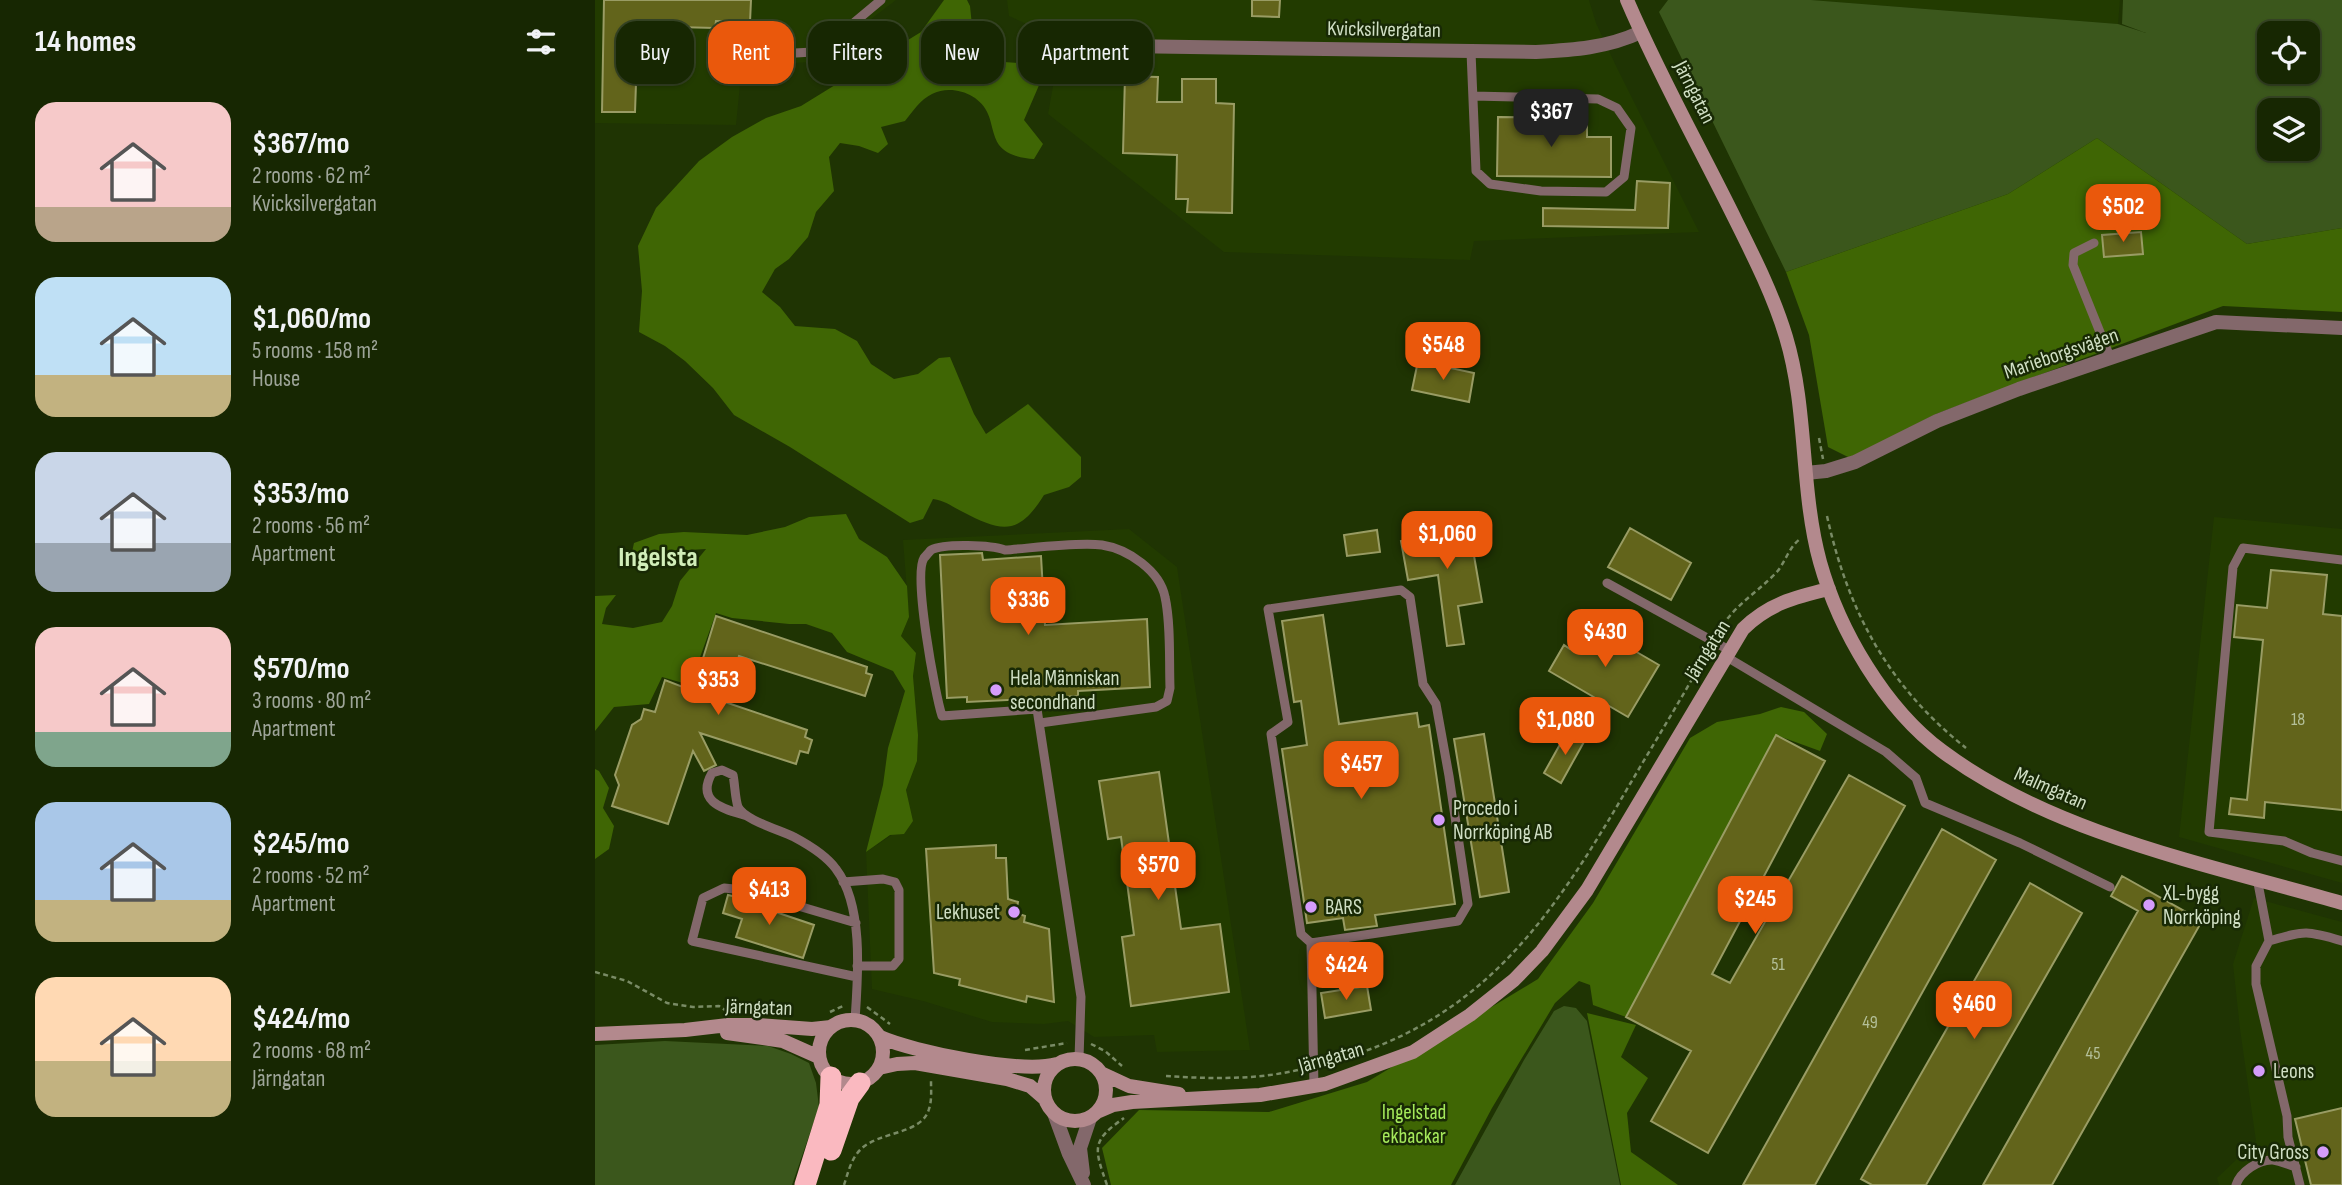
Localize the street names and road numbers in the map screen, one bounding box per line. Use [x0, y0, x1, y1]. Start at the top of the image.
street label: Kvicksilvergatan [1327, 16, 1441, 43]
street label: Järngatan [1668, 56, 1721, 128]
street label: Marieborgsvägen [2001, 322, 2122, 385]
street label: Järngatan [1679, 615, 1736, 686]
street label: Malmgatan [2010, 761, 2091, 816]
street label: Järngatan [724, 994, 793, 1021]
street label: Järngatan [1295, 1036, 1367, 1079]

